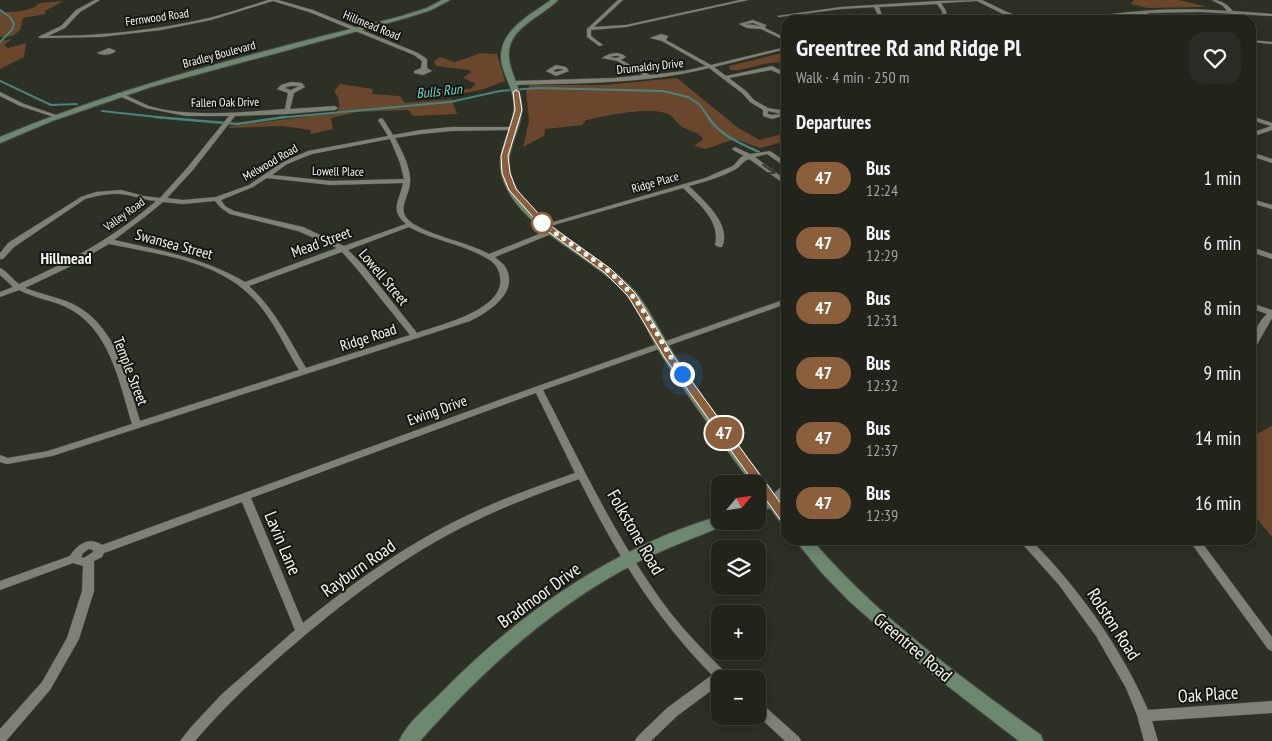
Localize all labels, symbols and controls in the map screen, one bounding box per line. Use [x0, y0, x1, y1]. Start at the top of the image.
street label: Fernwood Road [124, 5, 190, 29]
street label: Hillmead Road [341, 7, 403, 43]
text: Greentree Rd and Ridge Pl [796, 32, 1021, 63]
button: heart [1189, 32, 1241, 84]
street label: Bradley Boulevard [181, 37, 257, 71]
street label: Drumaldry Drive [616, 55, 684, 77]
text: Walk · 4 min · 250 m [796, 67, 909, 87]
water label: Bulls Run [415, 80, 464, 102]
street label: Fallen Oak Drive [191, 94, 259, 110]
text: Departures [796, 110, 871, 134]
street label: Melwood Road [240, 140, 300, 184]
text: Bus [866, 156, 890, 180]
street label: Lowell Place [312, 163, 364, 179]
one-way arrow [762, 164, 776, 174]
text: 47 [815, 166, 832, 189]
text: 1 min [1204, 166, 1241, 190]
street label: Ridge Place [630, 168, 680, 196]
text: 12:24 [866, 180, 898, 200]
street label: Valley Road [100, 194, 148, 235]
unlabelled marker [531, 212, 553, 234]
text: Bus [866, 221, 890, 245]
street label: Mead Street [288, 222, 354, 262]
street label: Swansea Street [133, 225, 215, 263]
text: 47 [815, 231, 832, 254]
text: 6 min [1204, 231, 1241, 255]
street label: Lowell Street [355, 245, 413, 309]
text: 12:29 [866, 245, 898, 265]
district label: Hillmead [40, 248, 92, 268]
text: Bus [866, 286, 890, 310]
text: 47 [815, 296, 832, 319]
text: 8 min [1204, 296, 1241, 320]
text: 12:31 [866, 310, 898, 330]
street label: Ridge Road [337, 319, 399, 355]
street label: Temple Street [109, 334, 153, 408]
text: Bus [866, 351, 890, 375]
text: 47 [815, 361, 832, 384]
text: 9 min [1204, 361, 1241, 385]
your location [670, 362, 695, 387]
text: 12:32 [866, 375, 898, 395]
street label: Ewing Drive [405, 390, 469, 430]
text: Bus [866, 416, 890, 440]
line badge: 47 [702, 417, 746, 449]
text: 47 [715, 421, 733, 444]
text: 47 [815, 426, 832, 449]
text: 14 min [1195, 426, 1241, 450]
text: 12:37 [866, 440, 898, 460]
north arrow [711, 475, 766, 530]
map controls [711, 475, 766, 725]
text: Bus [866, 481, 890, 505]
street label: Folkstone Road [602, 485, 670, 579]
text: 47 [815, 491, 832, 514]
text: 16 min [1195, 491, 1241, 515]
text: 12:39 [866, 505, 898, 525]
street label: Lavin Lane [259, 508, 307, 578]
street label: Rayburn Road [316, 534, 400, 602]
button: layers [711, 540, 766, 595]
street label: Bradmoor Drive [493, 557, 585, 633]
street label: Rolston Road [1082, 584, 1146, 664]
button: + [711, 605, 766, 660]
street label: Greentree Road [869, 607, 957, 687]
button: − [711, 670, 766, 725]
street label: Oak Place [1177, 680, 1239, 708]

